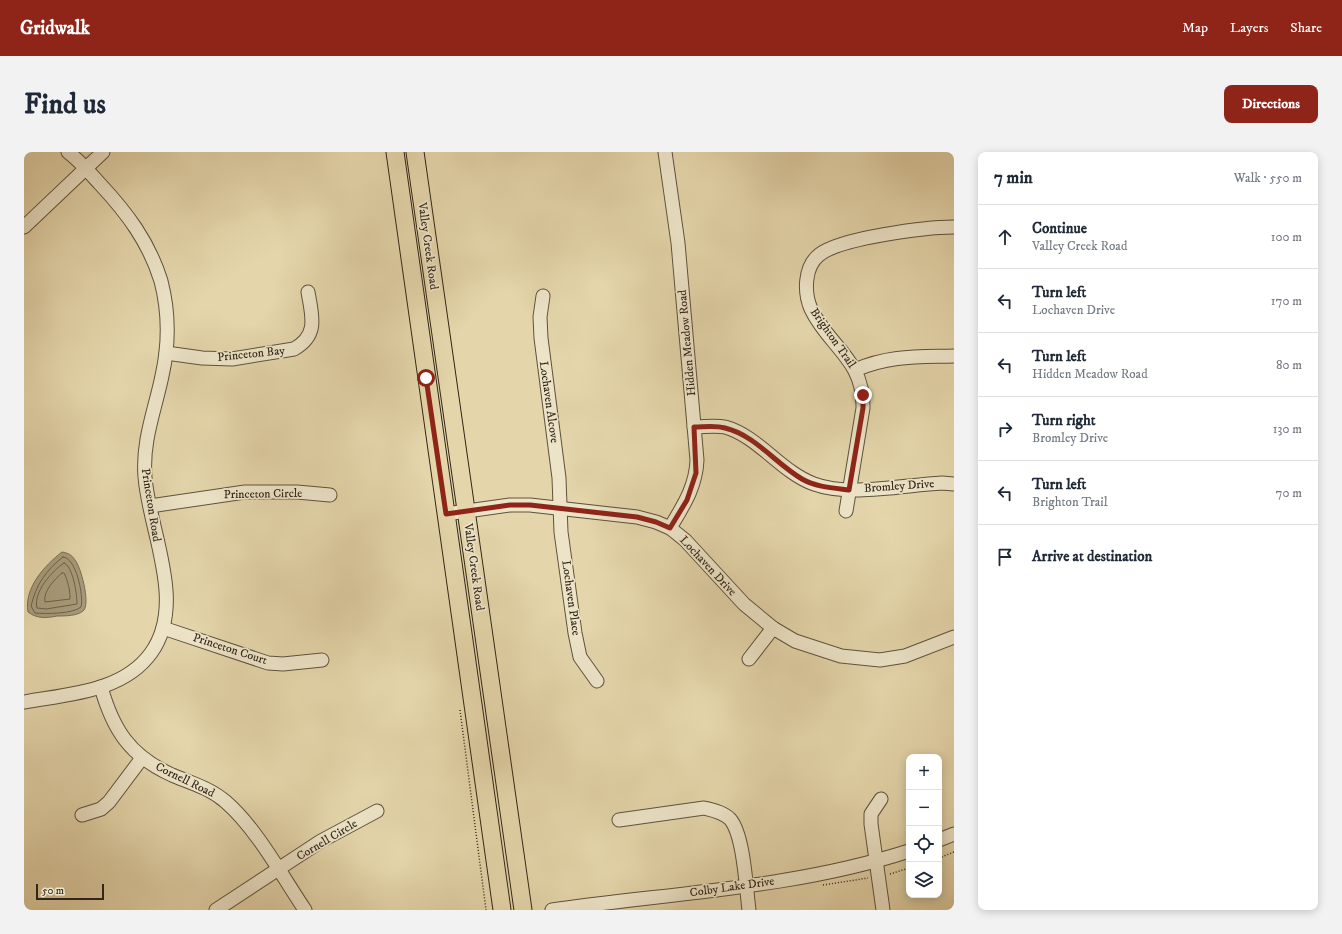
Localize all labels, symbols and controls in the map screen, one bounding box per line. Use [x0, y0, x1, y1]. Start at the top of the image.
text: Gridwalk [20, 17, 90, 40]
text: Map [1182, 19, 1208, 37]
text: Layers [1230, 19, 1268, 37]
text: Share [1290, 19, 1322, 37]
button: Directions [1224, 85, 1318, 123]
text: Find us [24, 87, 106, 122]
text: 7 min [994, 167, 1033, 189]
text: Walk · 550 m [1234, 170, 1302, 186]
street label: Valley Creek Road [414, 200, 442, 291]
text: Continue [1032, 219, 1087, 238]
icon: ahead [994, 226, 1016, 248]
text: 100 m [1271, 229, 1302, 245]
text: Valley Creek Road [1032, 238, 1127, 254]
text: Turn left [1032, 283, 1086, 302]
street label: Hidden Meadow Road [675, 289, 699, 397]
icon: left [994, 290, 1016, 312]
text: 170 m [1271, 293, 1302, 309]
text: Lochaven Drive [1032, 302, 1115, 318]
street label: Brighton Trail [807, 305, 859, 371]
street label: Princeton Bay [217, 343, 286, 365]
text: Turn left [1032, 347, 1086, 366]
icon: left [994, 354, 1016, 376]
text: 80 m [1276, 357, 1302, 373]
street label: Lochaven Alcove [536, 360, 562, 444]
text: Hidden Meadow Road [1032, 366, 1148, 382]
route start [417, 369, 435, 387]
route end [854, 386, 872, 404]
text: Turn right [1032, 411, 1095, 430]
icon: right [994, 418, 1016, 440]
text: 130 m [1273, 421, 1302, 437]
text: Bromley Drive [1032, 430, 1108, 446]
street label: Princeton Road [138, 467, 164, 543]
text: Turn left [1032, 475, 1086, 494]
street label: Bromley Drive [863, 476, 935, 496]
icon: left [994, 482, 1016, 504]
text: 70 m [1276, 485, 1302, 501]
street label: Princeton Circle [224, 486, 302, 502]
text: Brighton Trail [1032, 494, 1108, 510]
street label: Valley Creek Road [460, 521, 488, 612]
street label: Lochaven Drive [676, 533, 740, 599]
icon: arrive [994, 546, 1016, 568]
text: Arrive at destination [1032, 547, 1152, 566]
street label: Lochaven Place [558, 559, 584, 637]
street label: Princeton Court [191, 630, 269, 668]
map controls [906, 754, 942, 898]
button: + [906, 754, 942, 790]
street label: Cornell Road [153, 759, 217, 801]
button: − [906, 790, 942, 826]
street label: Cornell Circle [294, 816, 360, 864]
button: locate [906, 826, 942, 862]
button: layers [906, 862, 942, 898]
street label: Colby Lake Drive [689, 874, 775, 900]
scale bar [36, 882, 104, 901]
text: 50 m [42, 884, 64, 898]

